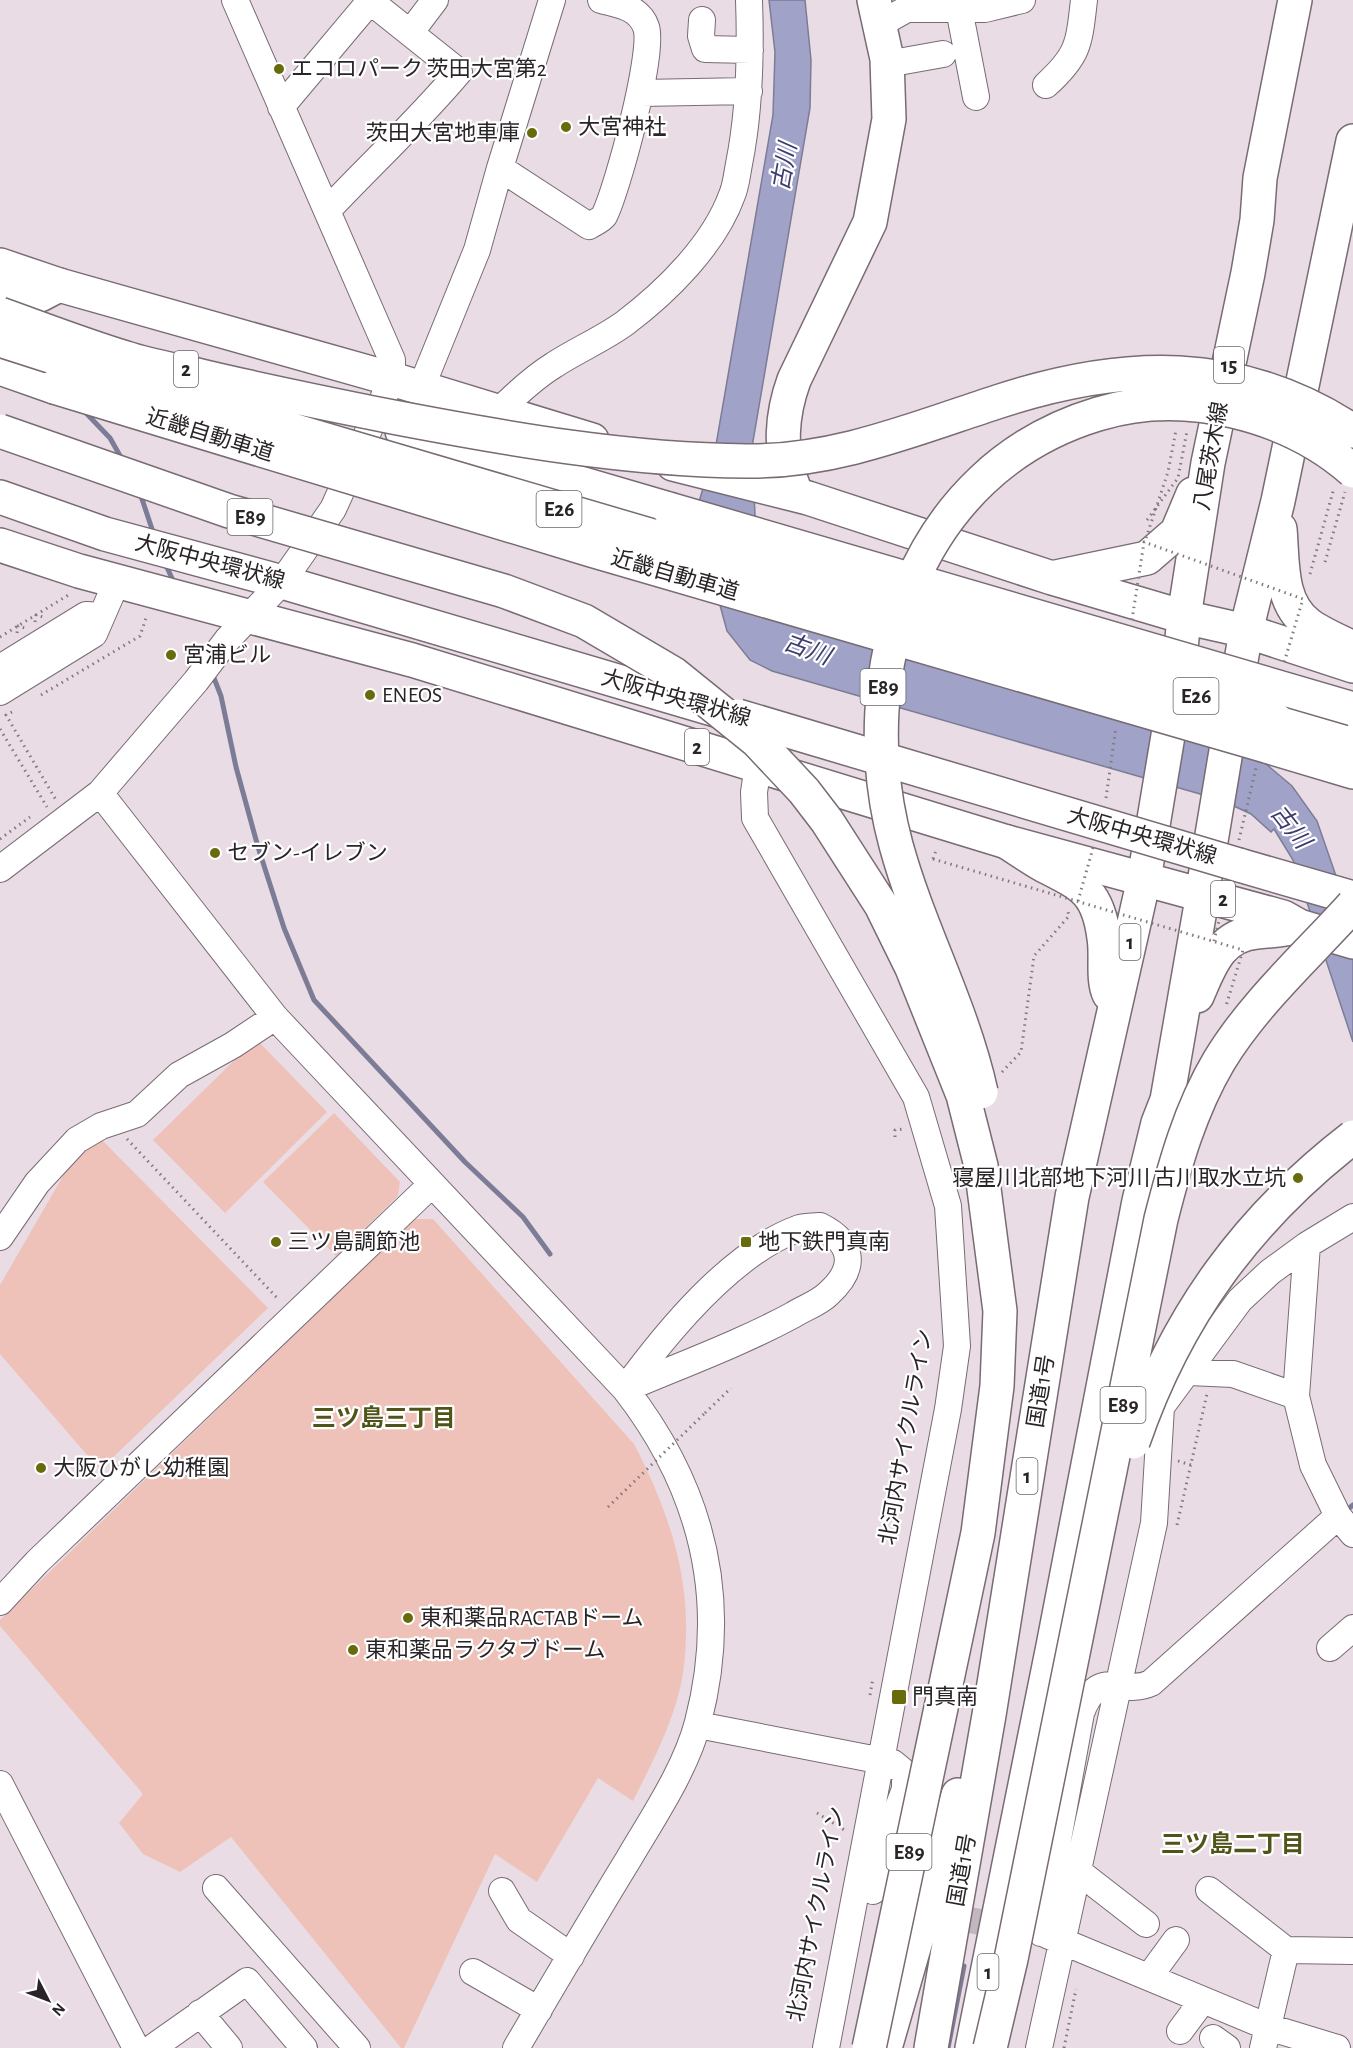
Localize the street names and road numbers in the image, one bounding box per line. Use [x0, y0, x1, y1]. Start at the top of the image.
road number: 15 [1214, 347, 1244, 383]
road number: 2 [174, 351, 198, 387]
street label: 八尾茨木線 [1190, 400, 1231, 512]
street label: 近畿自動車道 [144, 404, 277, 465]
road number: E26 [536, 491, 582, 527]
road number: E89 [228, 499, 272, 535]
street label: 大阪中央環状線 [133, 530, 287, 593]
street label: 近畿自動車道 [609, 545, 742, 604]
street label: 大阪中央環状線 [599, 665, 753, 730]
road number: E89 [860, 669, 906, 705]
road number: E26 [1174, 678, 1218, 714]
road number: 2 [685, 729, 709, 765]
street label: 大阪中央環状線 [1065, 803, 1219, 868]
road number: 2 [1211, 881, 1235, 917]
road number: 1 [1120, 924, 1140, 960]
street label: 北河内サイクルライン [875, 1327, 936, 1547]
street label: 国道1号 [1023, 1353, 1058, 1429]
road number: E89 [1100, 1387, 1146, 1423]
road number: 1 [1016, 1458, 1038, 1494]
street label: 北河内サイクルライン [783, 1804, 848, 2024]
street label: 国道1号 [944, 1832, 979, 1908]
road number: E89 [886, 1834, 932, 1870]
road number: 1 [978, 1954, 998, 1990]

